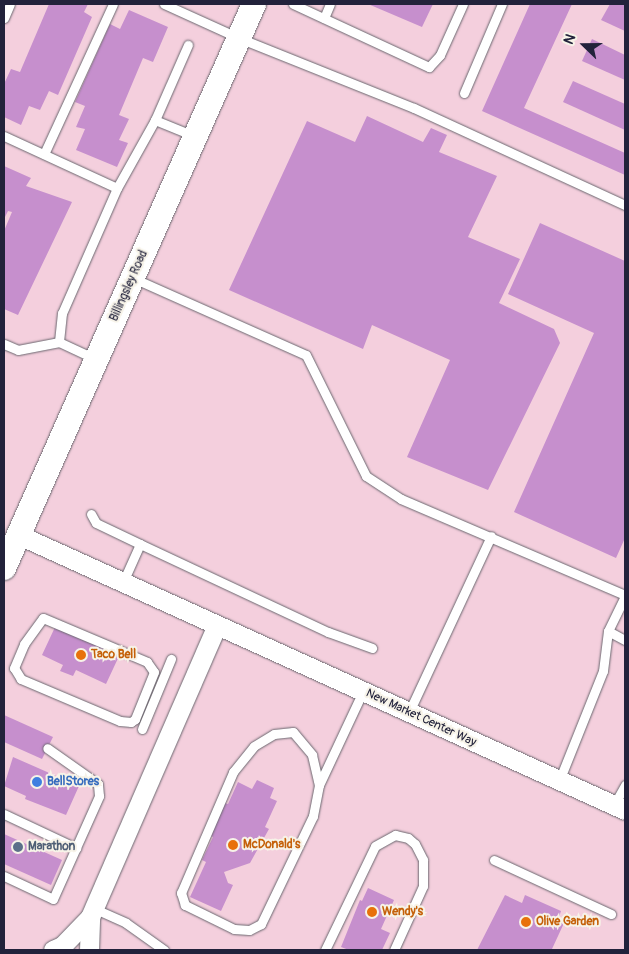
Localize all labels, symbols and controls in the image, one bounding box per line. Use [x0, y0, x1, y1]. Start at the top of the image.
north arrow [559, 20, 609, 70]
text: N [560, 32, 579, 47]
street label: Billingsley Road [107, 248, 151, 324]
place label: Taco Bell [91, 648, 136, 662]
marker: Taco Bell [75, 649, 87, 661]
street label: New Market Center Way [364, 686, 478, 750]
place label: BellStores [47, 775, 99, 789]
marker: BellStores [31, 776, 43, 788]
place label: McDonald's [243, 838, 300, 852]
marker: McDonald's [227, 839, 239, 851]
place label: Marathon [28, 840, 75, 854]
marker: Marathon [12, 841, 24, 853]
place label: Wendy's [382, 905, 423, 919]
marker: Wendy's [366, 906, 378, 918]
place label: Olive Garden [536, 915, 599, 929]
marker: Olive Garden [520, 916, 532, 928]

